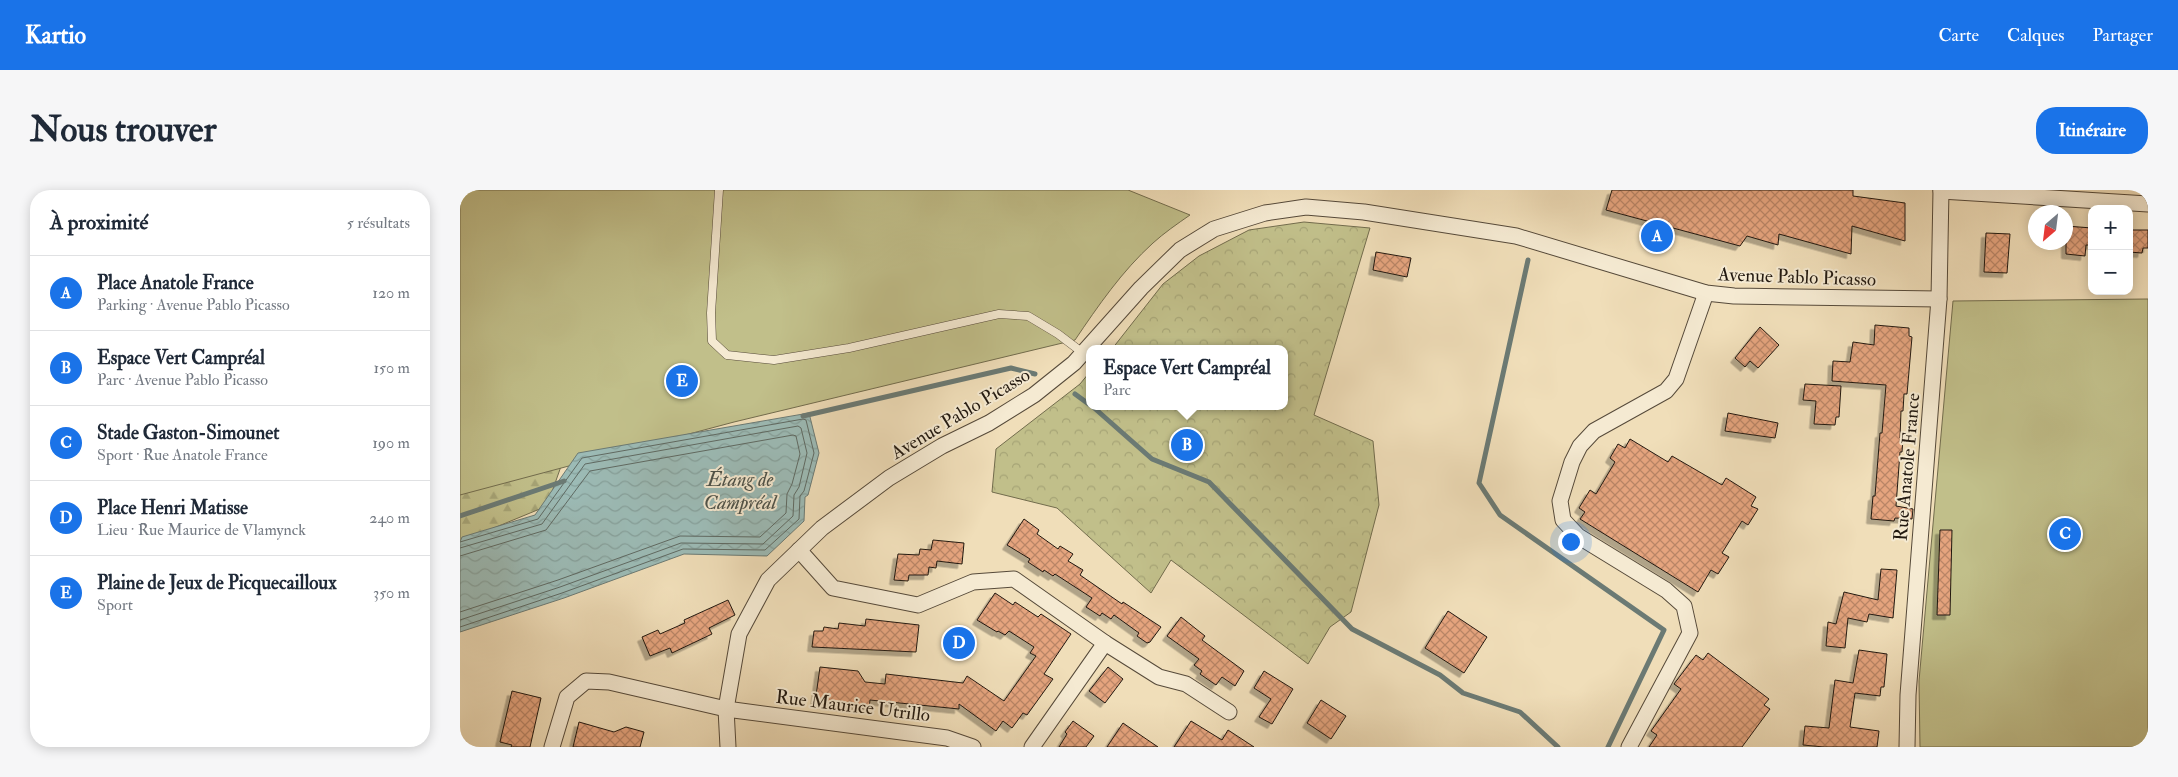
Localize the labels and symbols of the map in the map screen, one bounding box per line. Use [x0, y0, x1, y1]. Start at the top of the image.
north arrow [2028, 205, 2073, 250]
pin: A [1641, 217, 1673, 255]
street label: Avenue Pablo Picasso [1716, 262, 1876, 292]
pin: E [666, 362, 698, 400]
street label: Avenue Pablo Picasso [886, 363, 1035, 465]
street label: Rue Anatole France [1889, 392, 1925, 542]
pin: B [1171, 426, 1203, 464]
water label: Étang de Campréal [704, 466, 779, 515]
pin: C [2049, 515, 2081, 553]
your location [1558, 529, 1584, 555]
pin: D [943, 624, 975, 662]
street label: Rue Maurice Utrillo [774, 685, 931, 727]

